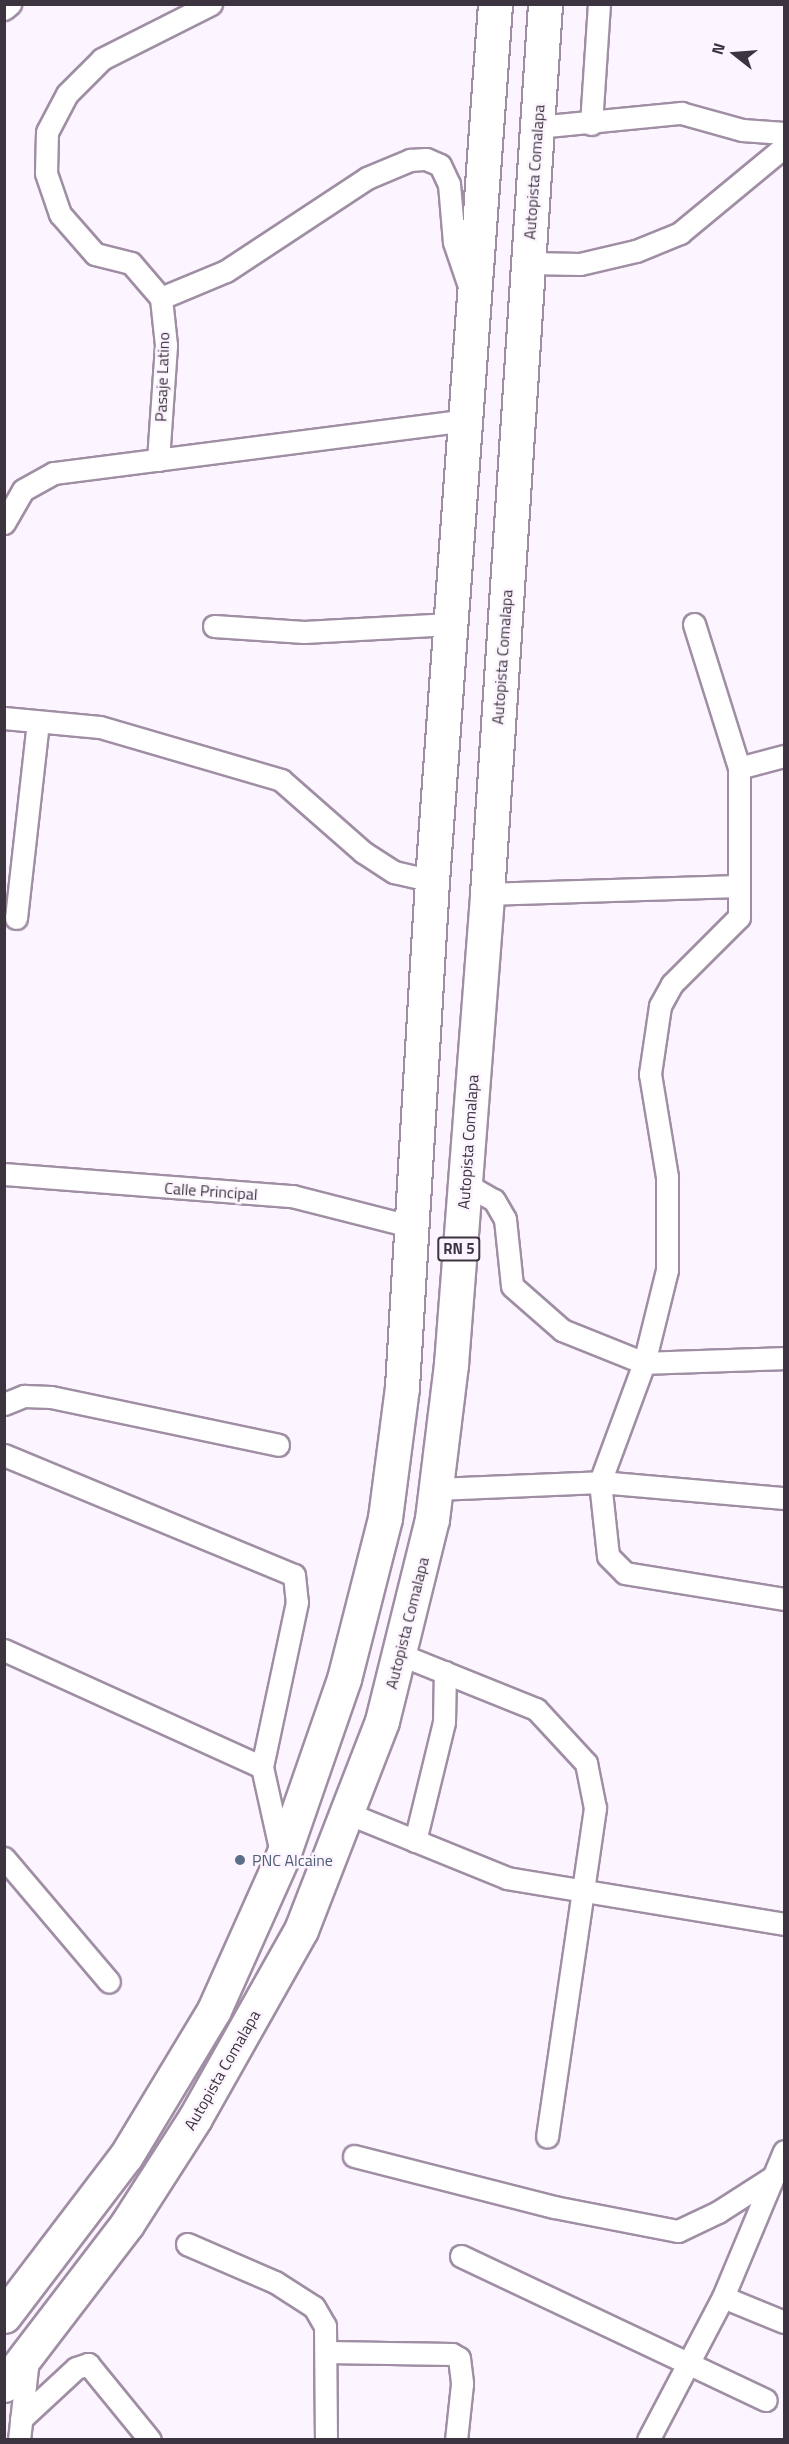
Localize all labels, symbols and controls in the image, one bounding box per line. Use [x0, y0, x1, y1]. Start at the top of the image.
north arrow [705, 24, 765, 84]
text: N [705, 40, 731, 58]
street label: Autopista Comalapa [520, 104, 548, 240]
street label: Pasaje Latino [151, 332, 173, 422]
street label: Autopista Comalapa [488, 589, 516, 725]
street label: Autopista Comalapa [454, 1074, 482, 1210]
street label: Calle Principal [164, 1178, 258, 1204]
road number: RN 5 [436, 1237, 482, 1261]
street label: Autopista Comalapa [381, 1555, 433, 1691]
place label: PNC Alcaine [252, 1850, 333, 1870]
marker: PNC Alcaine [233, 1853, 247, 1867]
street label: Autopista Comalapa [180, 2007, 264, 2133]

